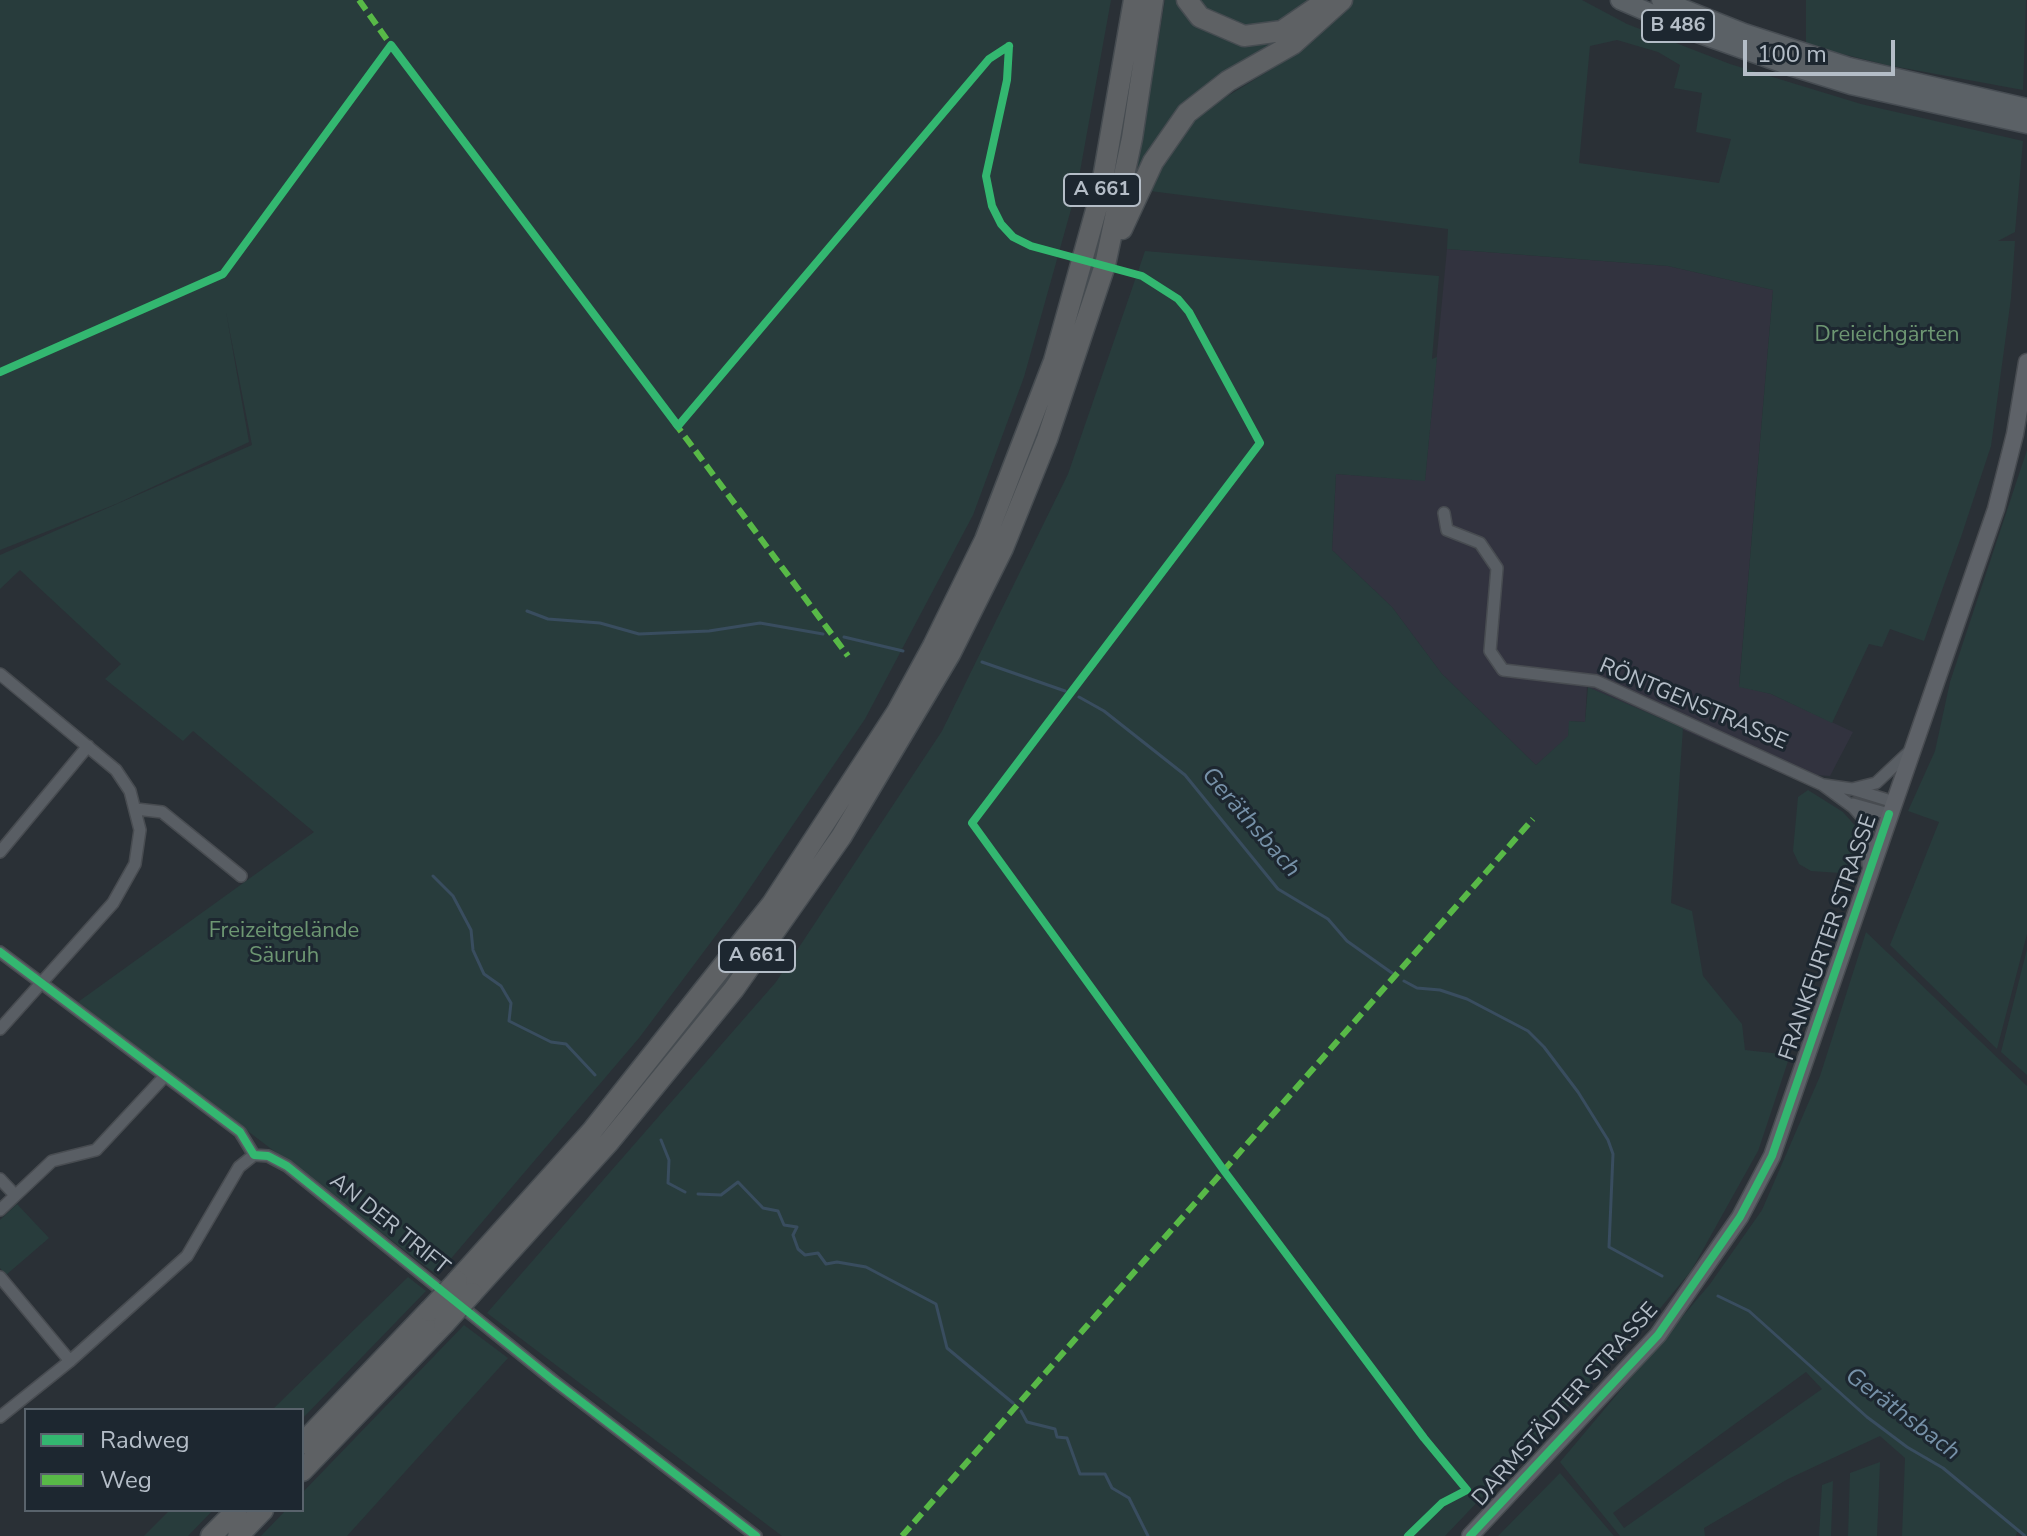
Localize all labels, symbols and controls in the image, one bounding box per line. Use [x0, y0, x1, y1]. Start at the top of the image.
road number: B 486 [1642, 10, 1714, 42]
scale bar [1747, 24, 1899, 74]
text: 100 m [1757, 38, 1827, 70]
road number: A 661 [1064, 174, 1140, 206]
park label: Dreieichgärten [1814, 323, 1960, 349]
street label: RÖNTGENSTRASSE [1595, 653, 1791, 757]
water label: Geräthsbach [1194, 762, 1306, 884]
street label: FRANKFURTER STRASSE [1775, 812, 1883, 1064]
park label: Freizeitgelände Säuruh [209, 919, 359, 970]
road number: A 661 [719, 940, 795, 972]
street label: AN DER TRIFT [324, 1169, 454, 1281]
street label: DARMSTÄDTER STRASSE [1468, 1298, 1664, 1512]
water label: Geräthsbach [1839, 1362, 1965, 1468]
legend [24, 1408, 304, 1512]
text: Radweg [100, 1424, 190, 1456]
text: Weg [100, 1464, 152, 1496]

